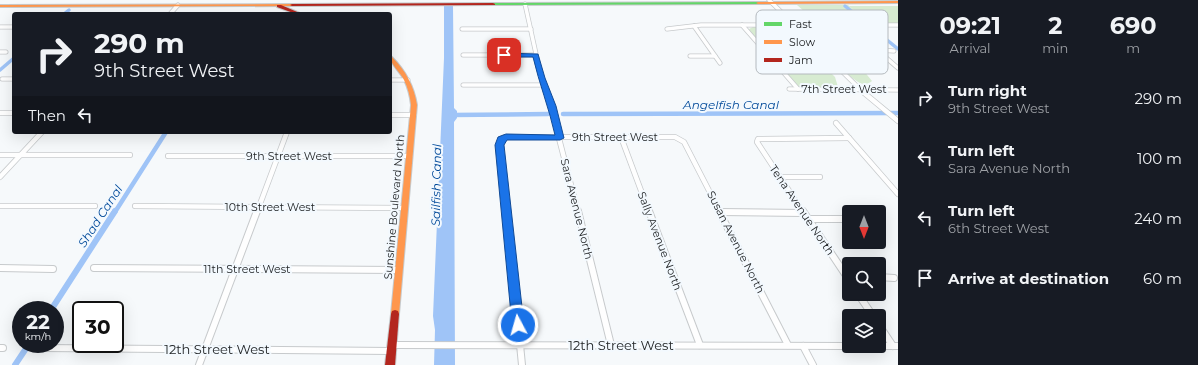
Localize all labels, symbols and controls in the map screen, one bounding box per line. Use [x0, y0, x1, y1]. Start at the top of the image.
legend [756, 10, 888, 74]
text: 09:21 [939, 11, 1001, 40]
text: 2 [1048, 11, 1062, 40]
text: 690 [1110, 11, 1157, 40]
text: Fast [789, 17, 813, 31]
text: 290 m [94, 26, 185, 60]
icon: right [28, 28, 80, 80]
text: Slow [789, 35, 815, 49]
pin [487, 38, 521, 72]
text: Arrival [950, 40, 991, 56]
text: min [1042, 40, 1068, 56]
text: m [1126, 40, 1140, 56]
icon: arrive [493, 44, 515, 66]
text: Jam [788, 53, 813, 67]
text: 9th Street West [94, 60, 234, 82]
text: Turn right [948, 81, 1027, 100]
street label: 7th Street West [801, 82, 887, 96]
icon: right [914, 87, 936, 109]
text: 290 m [1135, 89, 1182, 108]
water label: Angelfish Canal [682, 97, 780, 112]
text: 9th Street West [948, 100, 1049, 116]
icon: left [74, 104, 96, 126]
text: Then [28, 106, 66, 125]
street label: 9th Street West [572, 130, 658, 144]
street label: Sunshine Boulevard North [381, 134, 407, 280]
text: Turn left [948, 141, 1015, 160]
water label: Sailfish Canal [428, 143, 444, 226]
icon: left [914, 147, 936, 169]
street label: 9th Street West [246, 149, 332, 163]
text: 100 m [1137, 149, 1182, 168]
street label: Sara Avenue North [558, 157, 596, 261]
text: Sara Avenue North [948, 160, 1070, 176]
street label: Tena Avenue North [767, 162, 837, 258]
water label: Shad Canal [74, 182, 126, 250]
street label: Susan Avenue North [704, 188, 768, 296]
street label: Sally Avenue North [635, 190, 685, 292]
street label: 10th Street West [225, 200, 316, 214]
text: Turn left [948, 201, 1015, 220]
north arrow [842, 205, 886, 249]
map controls [842, 205, 886, 353]
icon: left [914, 207, 936, 229]
text: 240 m [1134, 209, 1182, 228]
text: 6th Street West [948, 220, 1049, 236]
button: search [842, 257, 886, 301]
street label: 11th Street West [204, 262, 291, 276]
icon: arrive [914, 267, 936, 289]
text: Arrive at destination [948, 269, 1109, 288]
text: 60 m [1143, 269, 1182, 288]
speed limit sign: 30 [72, 301, 124, 353]
position arrow [497, 304, 539, 346]
button: layers [842, 309, 886, 353]
text: 22 [26, 310, 50, 334]
text: km/h [25, 330, 51, 343]
street label: 12th Street West [568, 337, 674, 353]
street label: 12th Street West [164, 341, 270, 357]

